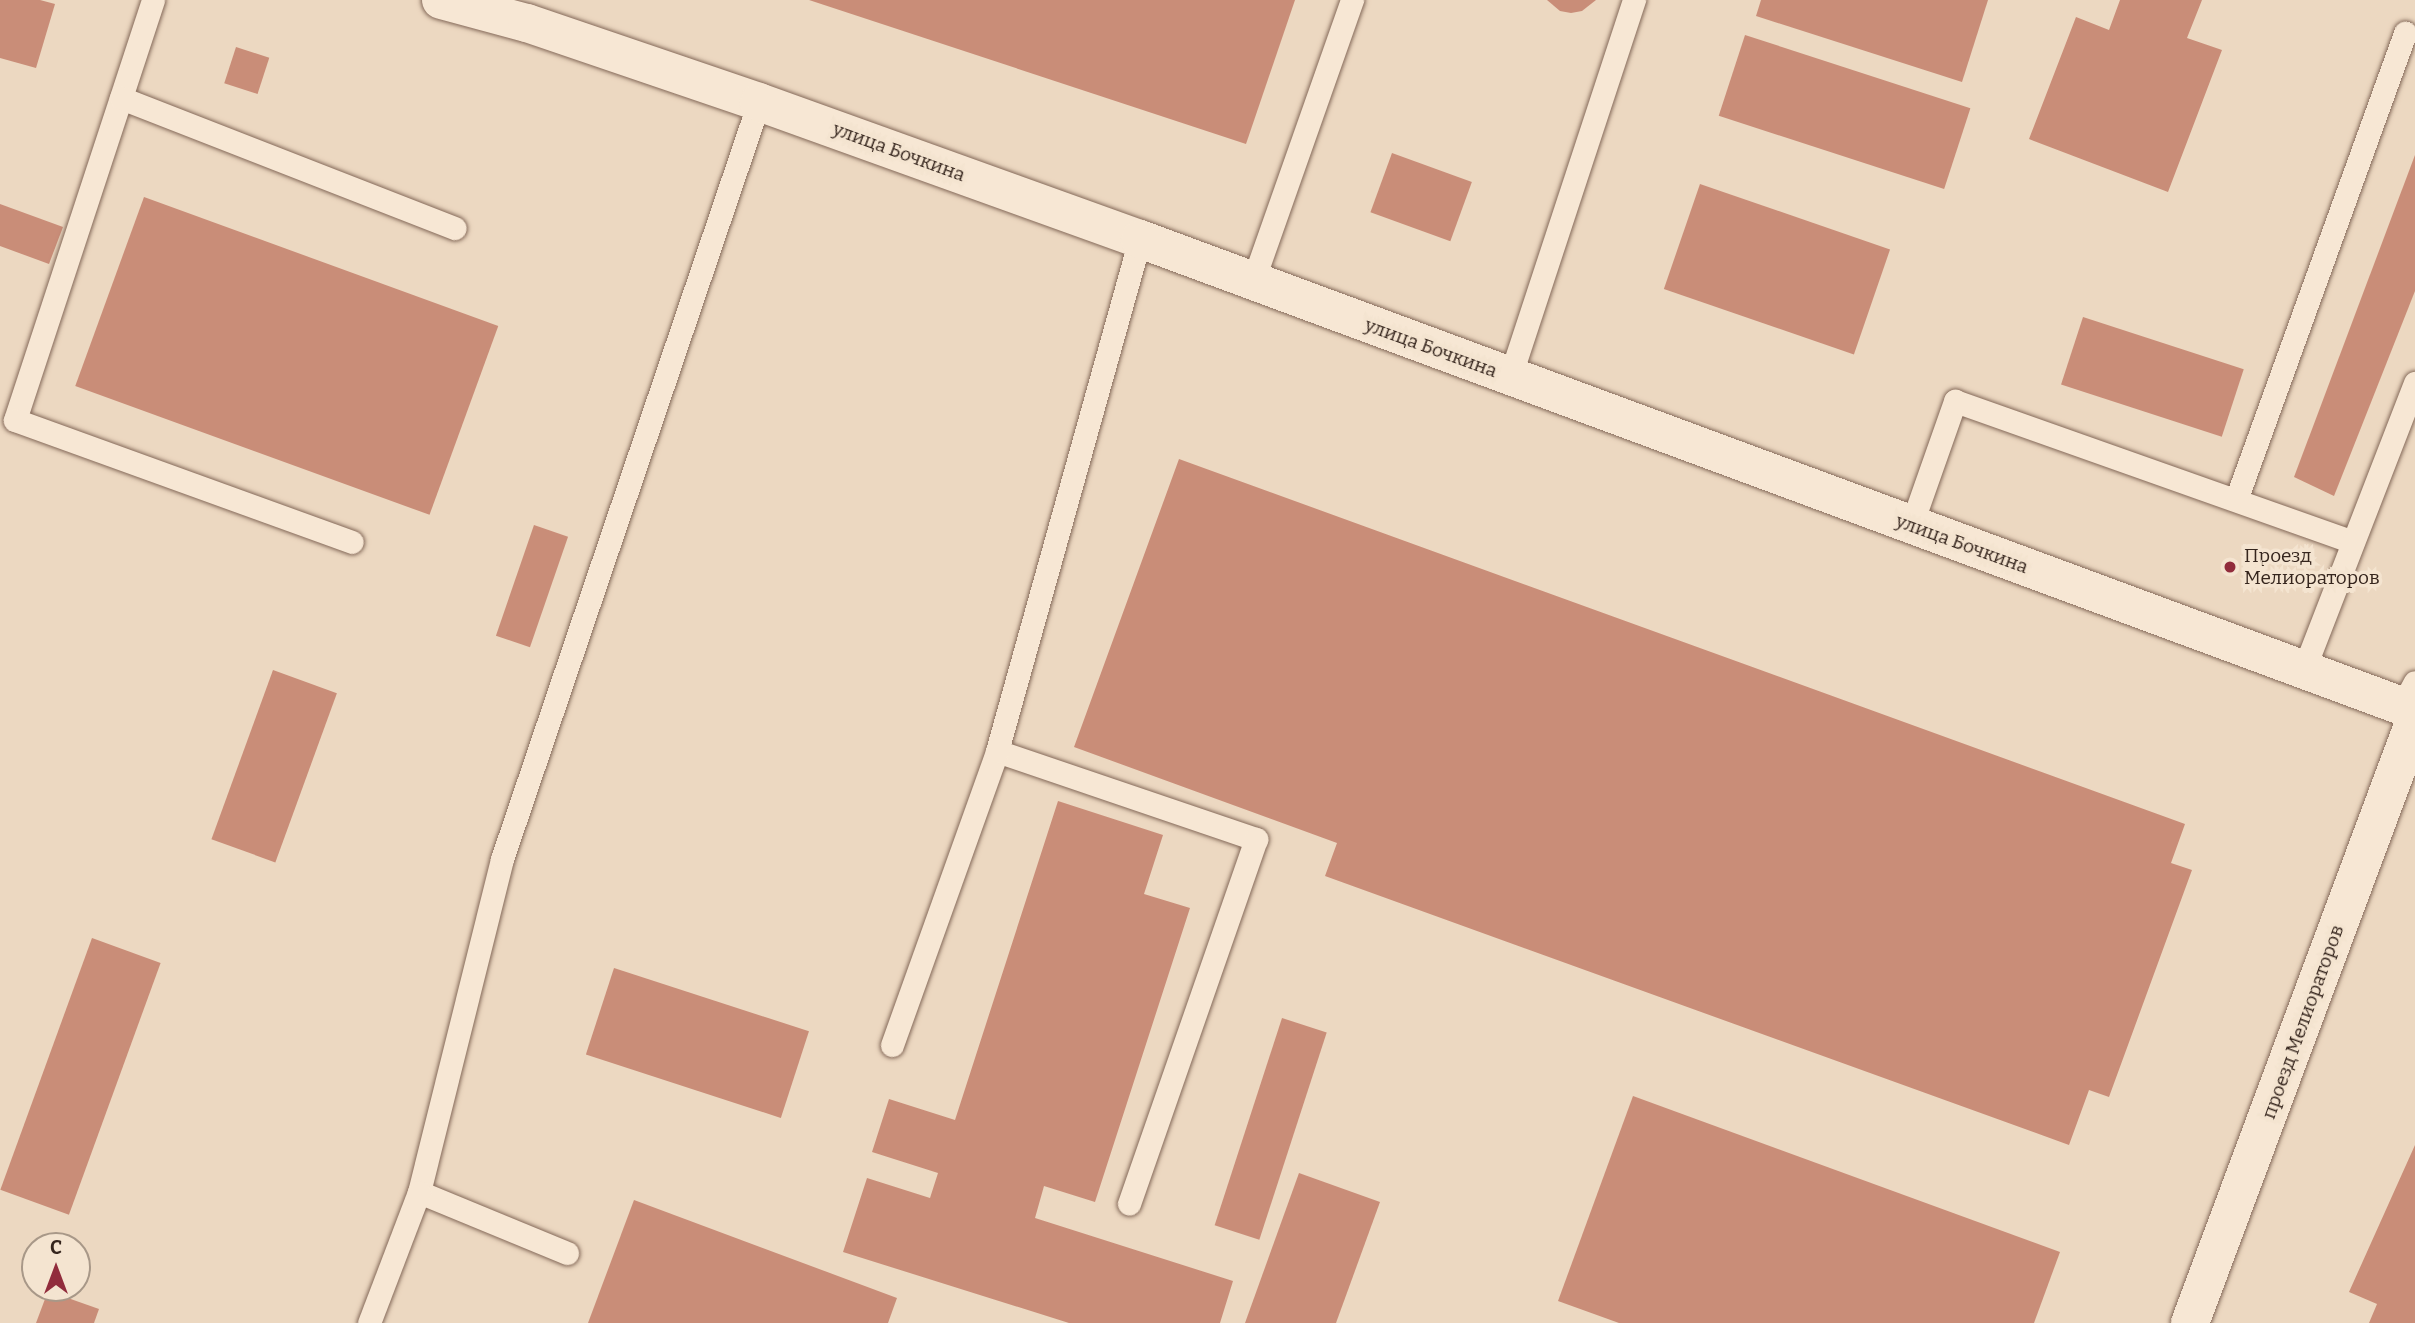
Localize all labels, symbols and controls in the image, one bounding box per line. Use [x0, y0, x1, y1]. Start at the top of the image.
street label: улица Бочкина [830, 117, 968, 187]
street label: улица Бочкина [1362, 313, 1500, 383]
street label: улица Бочкина [1893, 509, 2031, 579]
place label: Проезд Мелиораторов [2244, 545, 2380, 589]
marker: Проезд Мелиораторов [2222, 559, 2238, 575]
street label: проезд Мелиораторов [2257, 922, 2349, 1122]
north arrow [21, 1232, 91, 1302]
text: С [50, 1236, 62, 1259]

